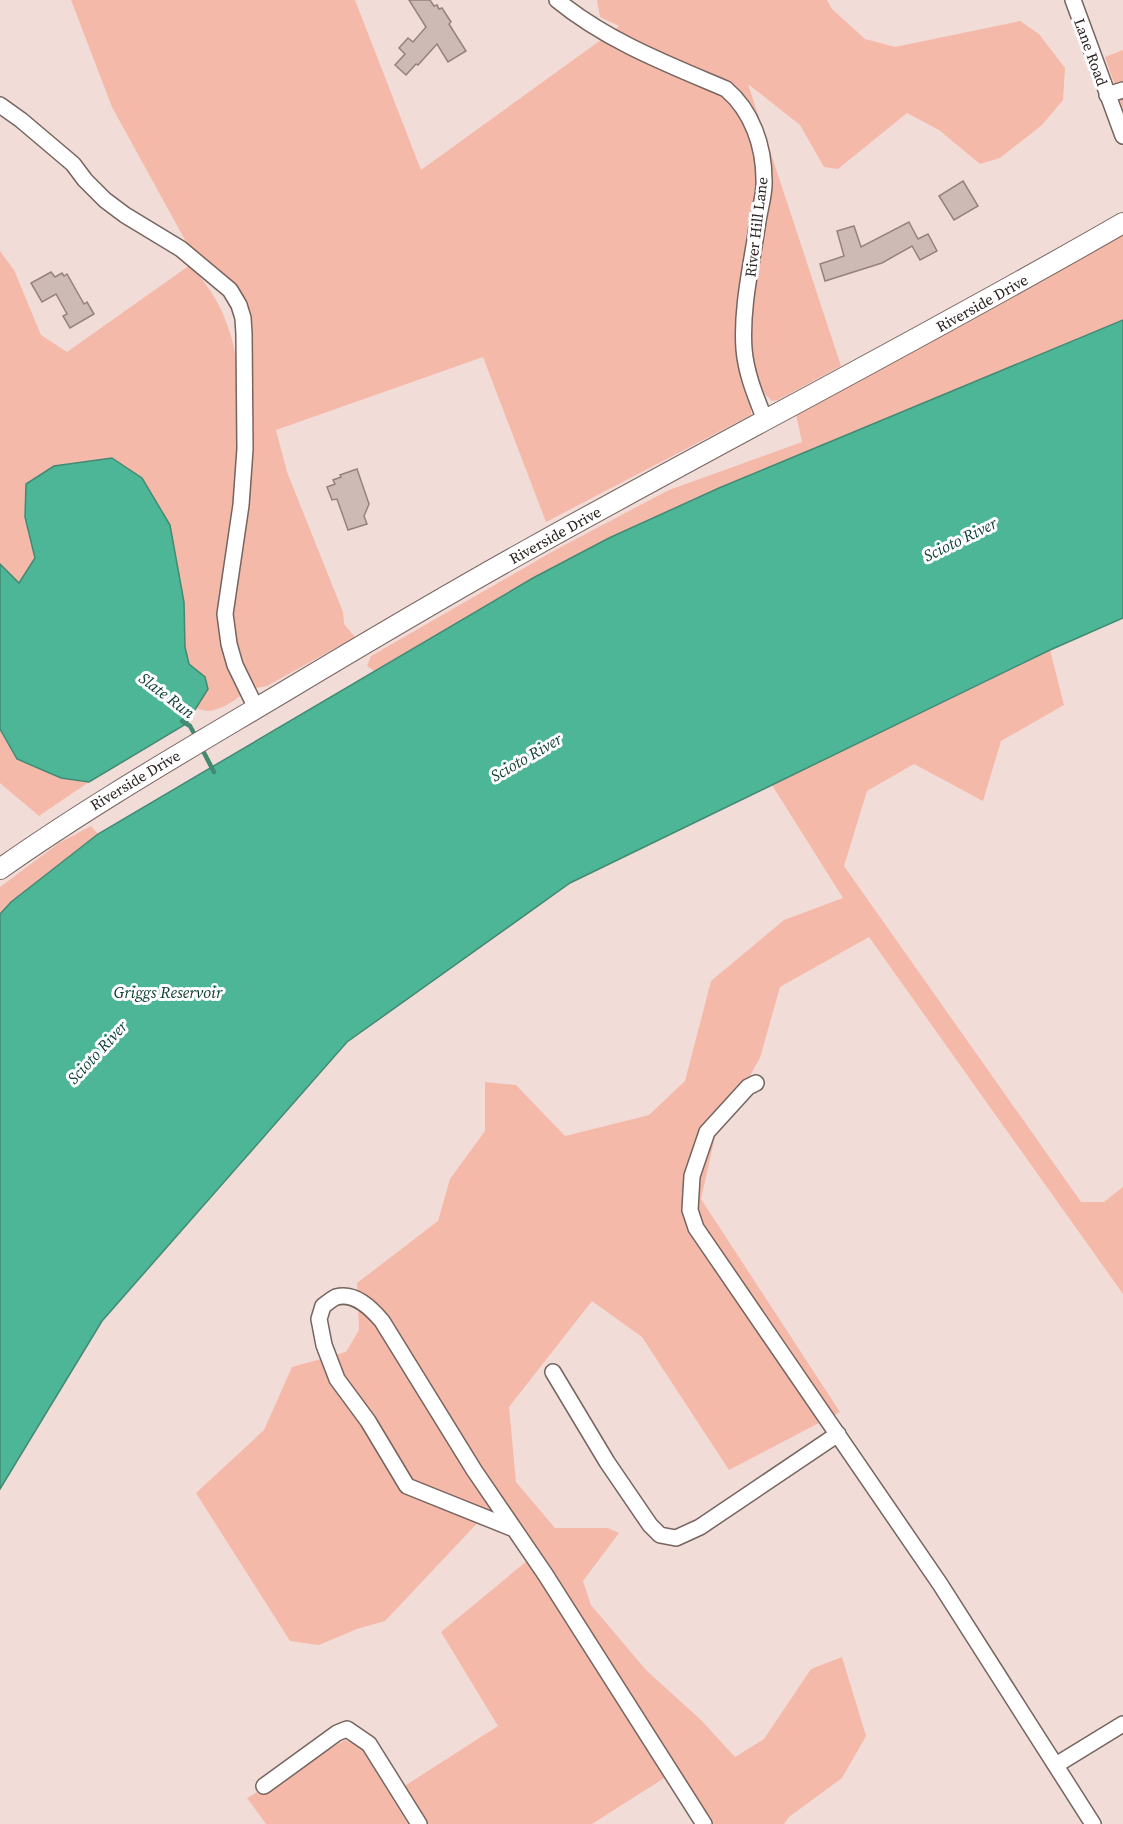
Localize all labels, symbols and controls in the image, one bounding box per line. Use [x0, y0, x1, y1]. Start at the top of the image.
street label: Lane Road [1069, 15, 1113, 89]
street label: River Hill Lane [739, 175, 773, 278]
street label: Riverside Drive [932, 269, 1032, 337]
street label: Riverside Drive [505, 501, 605, 569]
water label: Scioto River [920, 512, 1001, 566]
water label: Slate Run [135, 667, 199, 723]
water label: Scioto River [486, 727, 566, 786]
street label: Riverside Drive [86, 745, 184, 815]
water label: Griggs Reservoir [114, 981, 223, 1003]
water label: Scioto River [62, 1015, 132, 1088]

